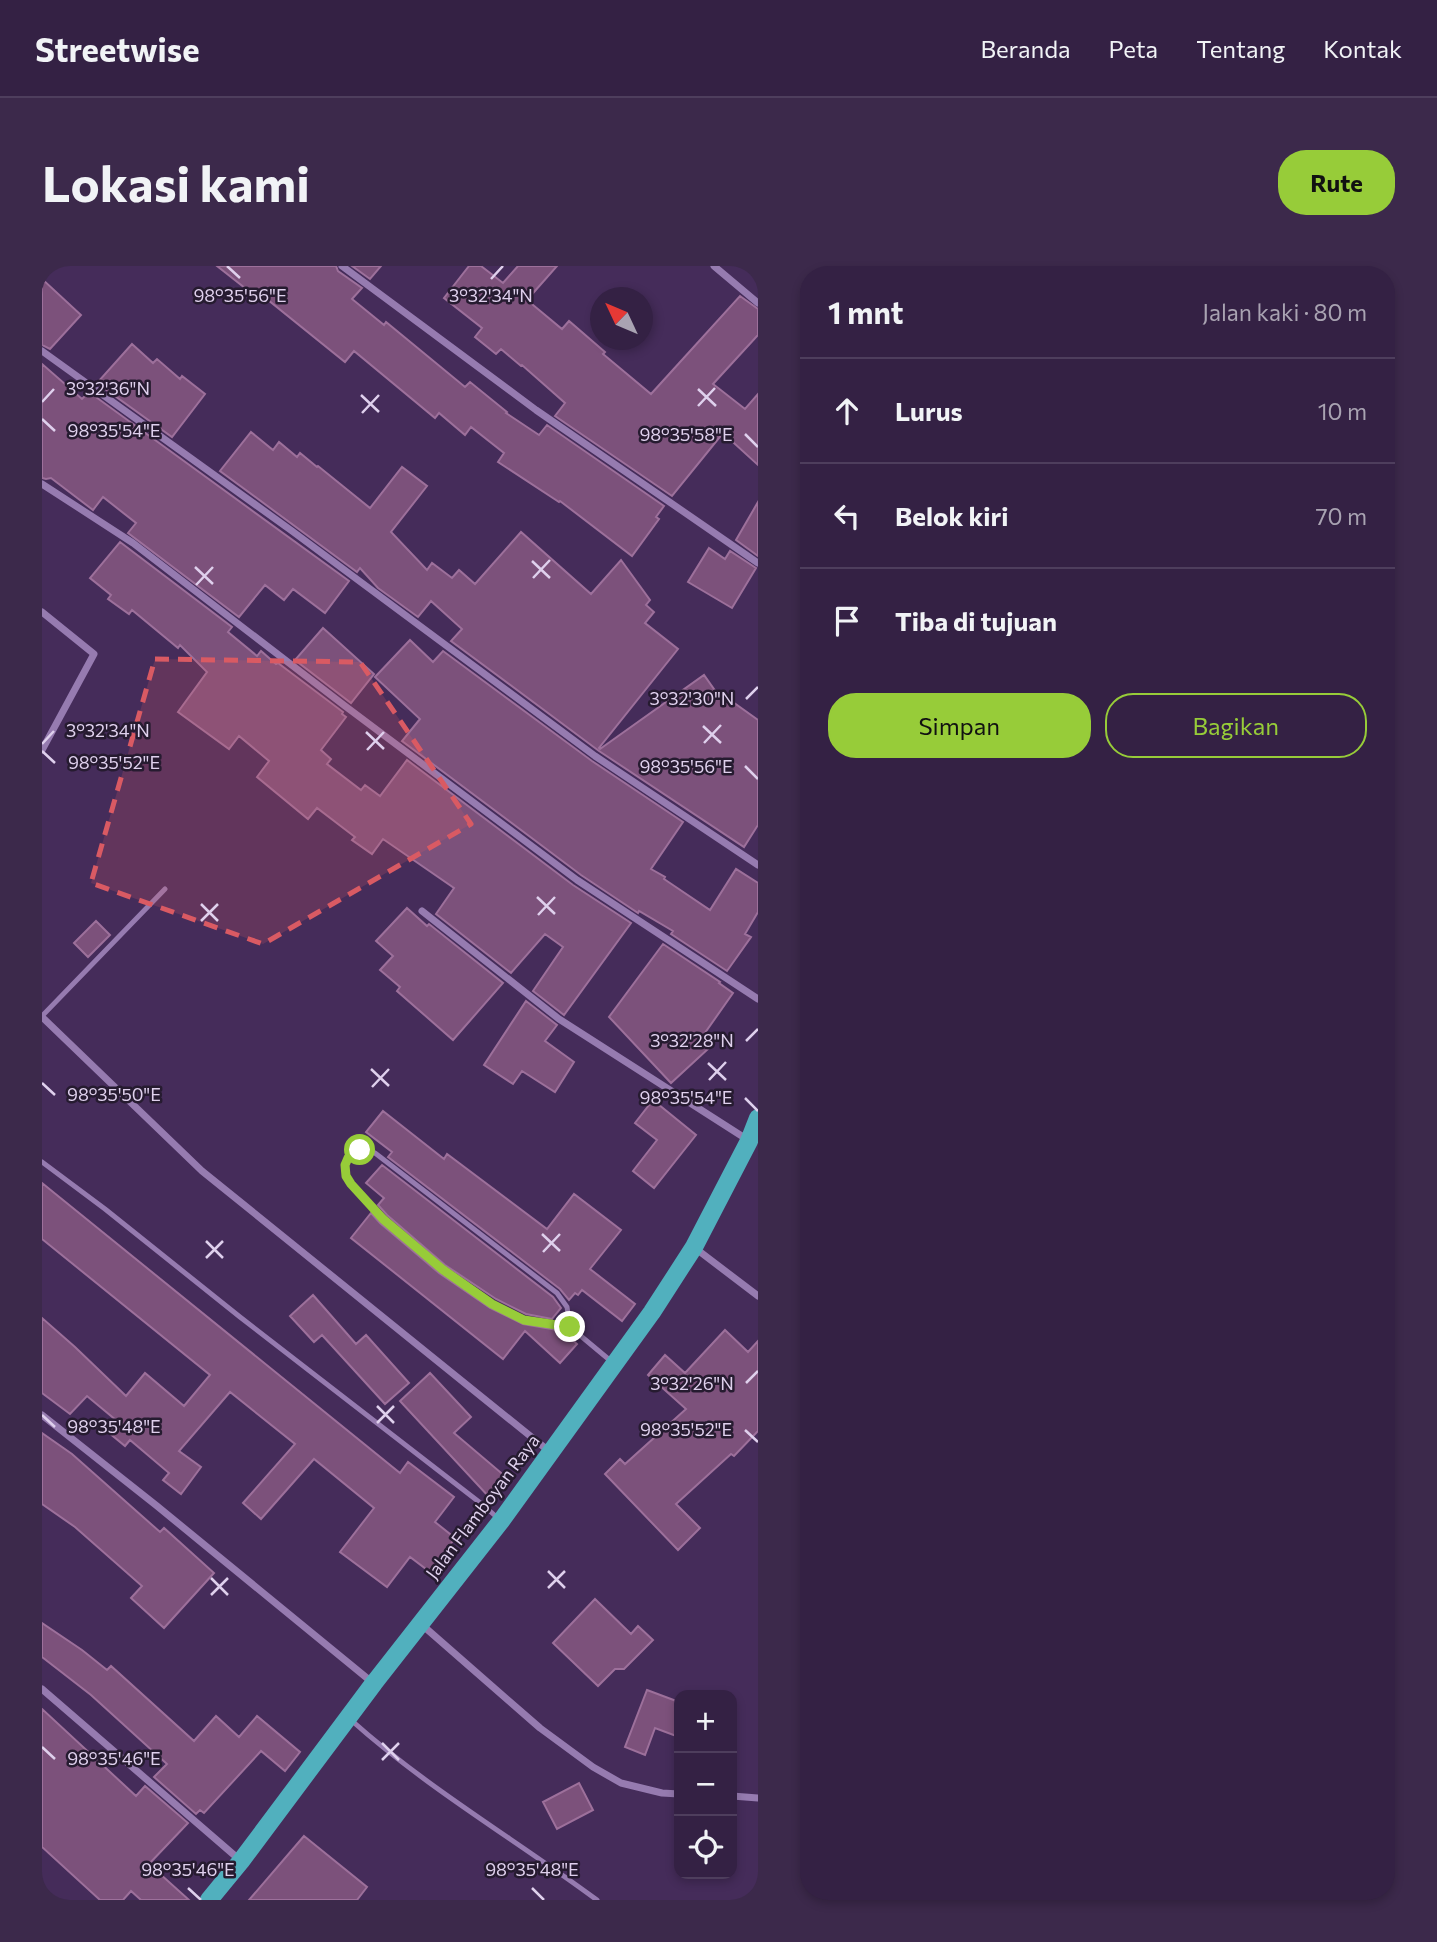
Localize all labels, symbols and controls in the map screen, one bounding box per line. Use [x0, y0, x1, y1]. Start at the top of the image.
text: Streetwise [35, 28, 200, 69]
text: Beranda [980, 34, 1071, 63]
text: Peta [1109, 34, 1158, 63]
text: Tentang [1196, 34, 1285, 63]
text: Kontak [1323, 34, 1402, 63]
button: Rute [1278, 150, 1395, 215]
text: Lokasi kami [42, 152, 310, 212]
text: 98°35'56"E [193, 284, 287, 306]
text: 3°32'34"N [449, 284, 533, 306]
north arrow [590, 287, 653, 350]
text: 1 mnt [828, 293, 904, 330]
text: Jalan kaki · 80 m [1202, 298, 1367, 326]
text: 3°32'36"N [66, 377, 150, 399]
icon: ahead [828, 392, 866, 430]
text: Lurus [895, 395, 963, 426]
text: 10 m [1318, 397, 1367, 425]
text: 98°35'54"E [67, 419, 161, 441]
text: 98°35'58"E [639, 423, 733, 445]
icon: left [828, 497, 866, 535]
text: Belok kiri [895, 500, 1009, 531]
text: 70 m [1315, 502, 1367, 530]
icon: arrive [828, 602, 866, 640]
text: Tiba di tujuan [895, 605, 1057, 636]
text: 3°32'30"N [650, 687, 734, 709]
button: Simpan [828, 693, 1091, 758]
button: Bagikan [1105, 693, 1367, 758]
text: 3°32'34"N [66, 719, 150, 741]
text: 98°35'52"E [68, 751, 160, 773]
text: 98°35'56"E [639, 755, 733, 777]
text: 3°32'28"N [650, 1029, 734, 1051]
text: 98°35'50"E [67, 1083, 161, 1105]
text: 98°35'54"E [639, 1086, 733, 1108]
route start [344, 1134, 375, 1165]
route end [554, 1311, 585, 1342]
text: 3°32'26"N [650, 1372, 734, 1394]
text: 98°35'48"E [67, 1415, 161, 1437]
text: 98°35'52"E [640, 1418, 732, 1440]
street label: Jalan Flamboyan Raya [421, 1430, 544, 1583]
map controls [674, 1690, 737, 1879]
button: + [674, 1690, 737, 1753]
text: 98°35'46"E [67, 1747, 161, 1769]
button: − [674, 1753, 737, 1816]
button: locate [674, 1816, 737, 1879]
text: 98°35'46"E [141, 1858, 235, 1880]
text: 98°35'48"E [485, 1858, 579, 1880]

